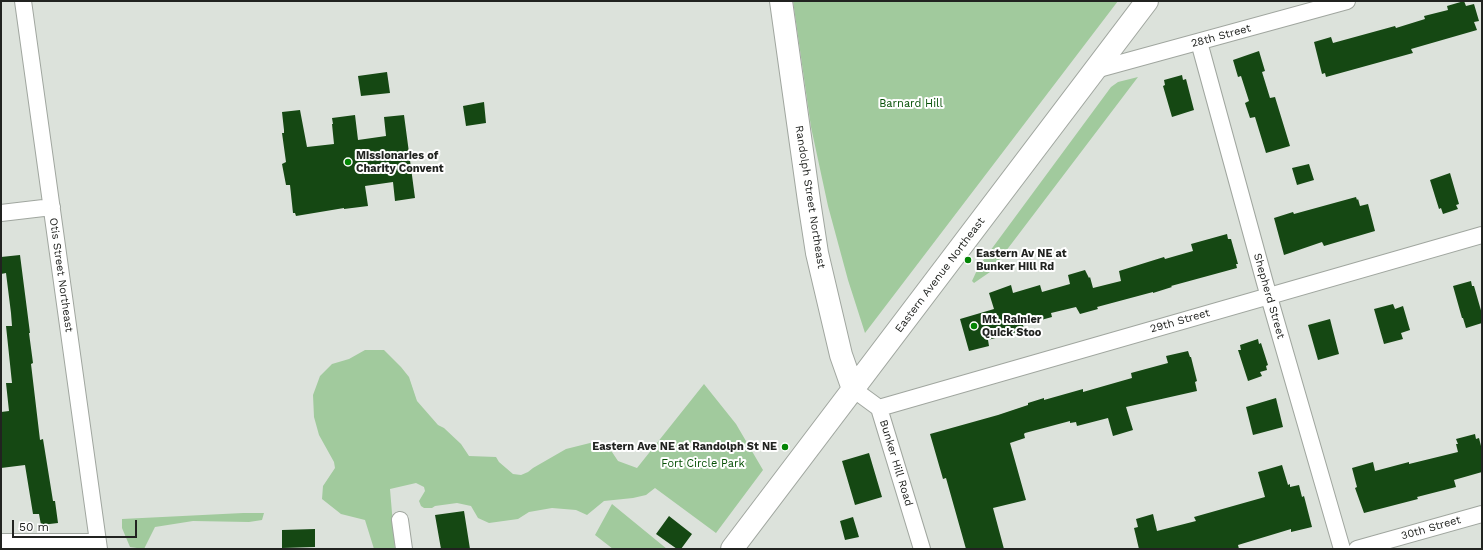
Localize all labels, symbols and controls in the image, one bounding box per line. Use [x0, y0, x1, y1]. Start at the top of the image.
street label: 28th Street [1190, 22, 1252, 50]
park label: Barnard Hill [879, 97, 943, 111]
street label: Randolph Street Northeast [792, 125, 828, 269]
place label: Missionaries of Charity Convent [356, 149, 444, 175]
marker: Missionaries of Charity Convent [343, 157, 353, 167]
street label: Eastern Avenue Northeast [892, 215, 988, 335]
street label: Otis Street Northeast [46, 217, 76, 333]
place label: Eastern Av NE at Bunker Hill Rd [976, 247, 1066, 273]
street label: Shepherd Street [1250, 252, 1288, 340]
marker: Eastern Av NE at Bunker Hill Rd [963, 255, 973, 265]
street label: 29th Street [1149, 306, 1211, 336]
place label: Mt. Rainier Quick Stoo [982, 313, 1041, 339]
marker: Mt. Rainier Quick Stoo [969, 321, 979, 331]
street label: Bunker Hill Road [877, 418, 915, 508]
place label: Eastern Ave NE at Randolph St NE [592, 440, 777, 454]
marker: Eastern Ave NE at Randolph St NE [780, 442, 790, 452]
park label: Fort Circle Park [661, 457, 745, 471]
scale bar [14, 512, 139, 538]
street label: 30th Street [1400, 513, 1462, 543]
text: 50 m [19, 520, 49, 534]

